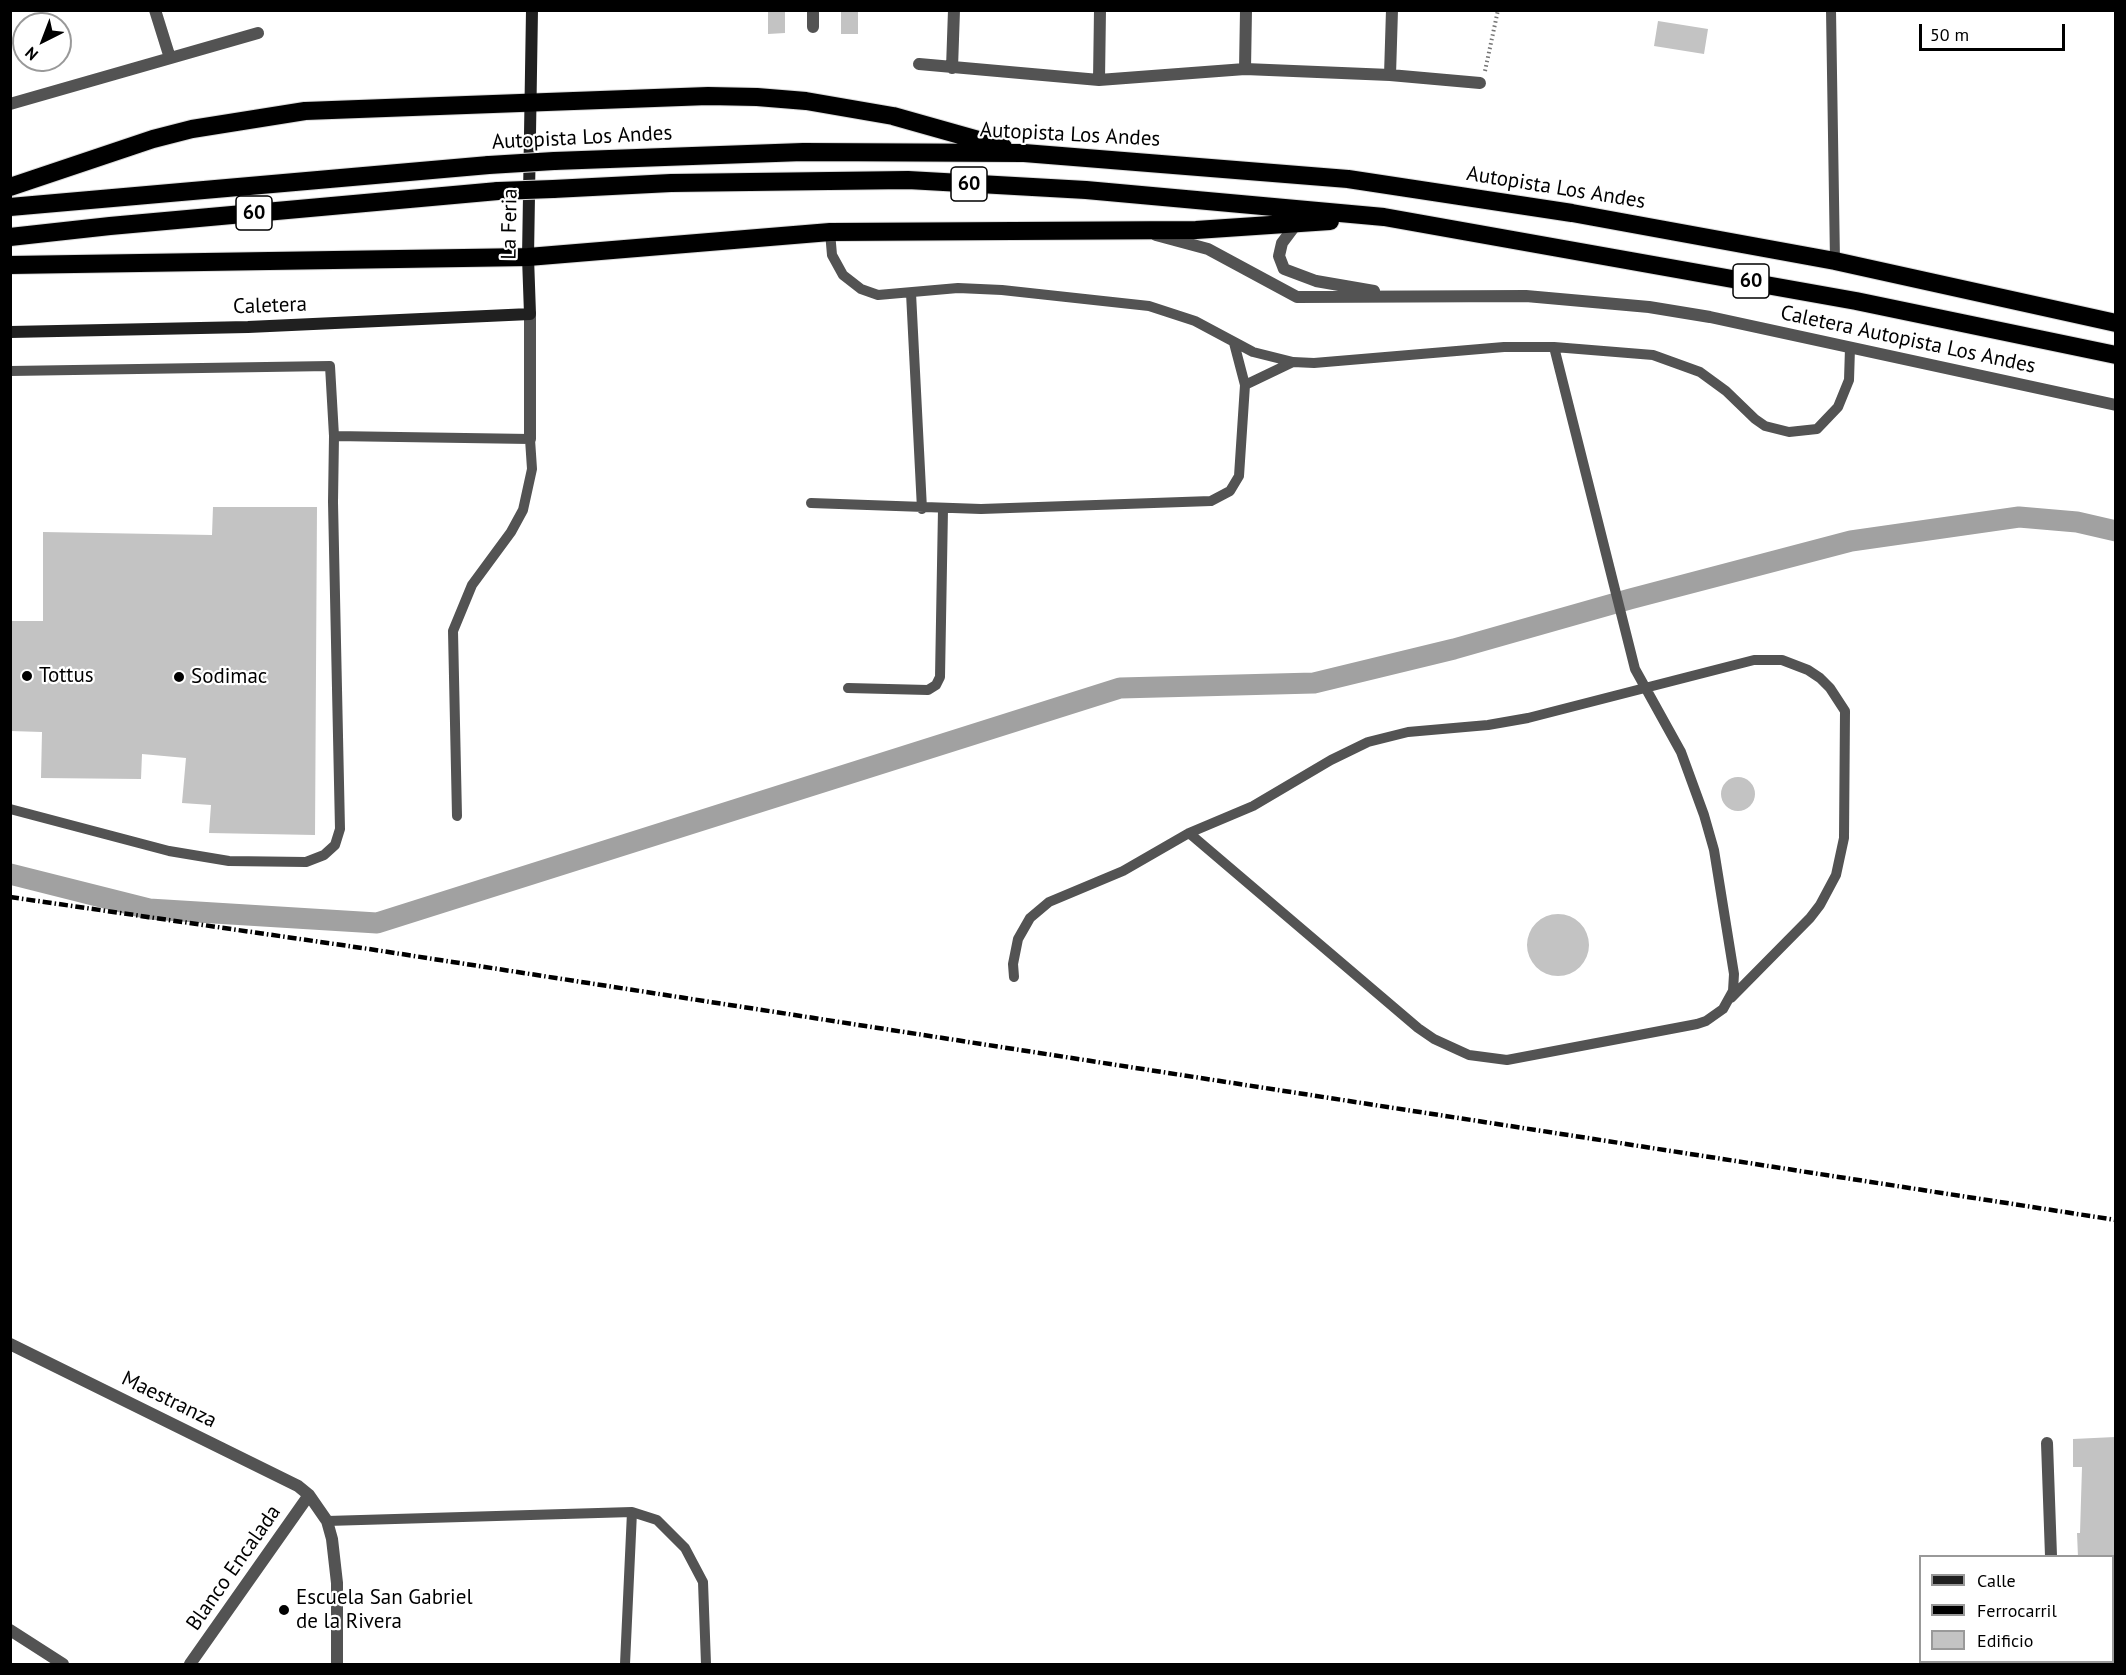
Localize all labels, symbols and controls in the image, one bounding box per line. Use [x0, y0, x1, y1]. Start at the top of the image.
north arrow [12, 12, 72, 72]
scale bar [1922, 12, 2068, 50]
text: 50 m [1930, 23, 1969, 46]
text: N [21, 43, 42, 65]
street label: Autopista Los Andes [979, 118, 1161, 152]
street label: Autopista Los Andes [491, 121, 673, 155]
street label: Autopista Los Andes [1465, 161, 1647, 215]
road number: 60 [951, 167, 987, 201]
street label: La Feria [497, 188, 523, 260]
road number: 60 [236, 196, 272, 230]
road number: 60 [1733, 264, 1769, 298]
street label: Caletera [233, 292, 307, 320]
street label: Caletera Autopista Los Andes [1778, 301, 2038, 379]
place label: Tottus [39, 663, 94, 689]
place label: Sodimac [191, 664, 267, 690]
marker: Tottus [20, 669, 34, 683]
marker: Sodimac [172, 670, 186, 684]
street label: Maestranza [117, 1366, 221, 1434]
street label: Blanco Encalada [182, 1501, 286, 1635]
legend [1919, 1555, 2114, 1663]
text: Calle [1977, 1569, 2016, 1592]
place label: Escuela San Gabriel de la Rivera [296, 1585, 473, 1635]
text: Ferrocarril [1977, 1599, 2057, 1622]
marker: Escuela San Gabriel de la Rivera [277, 1603, 291, 1617]
text: Edificio [1977, 1629, 2033, 1652]

